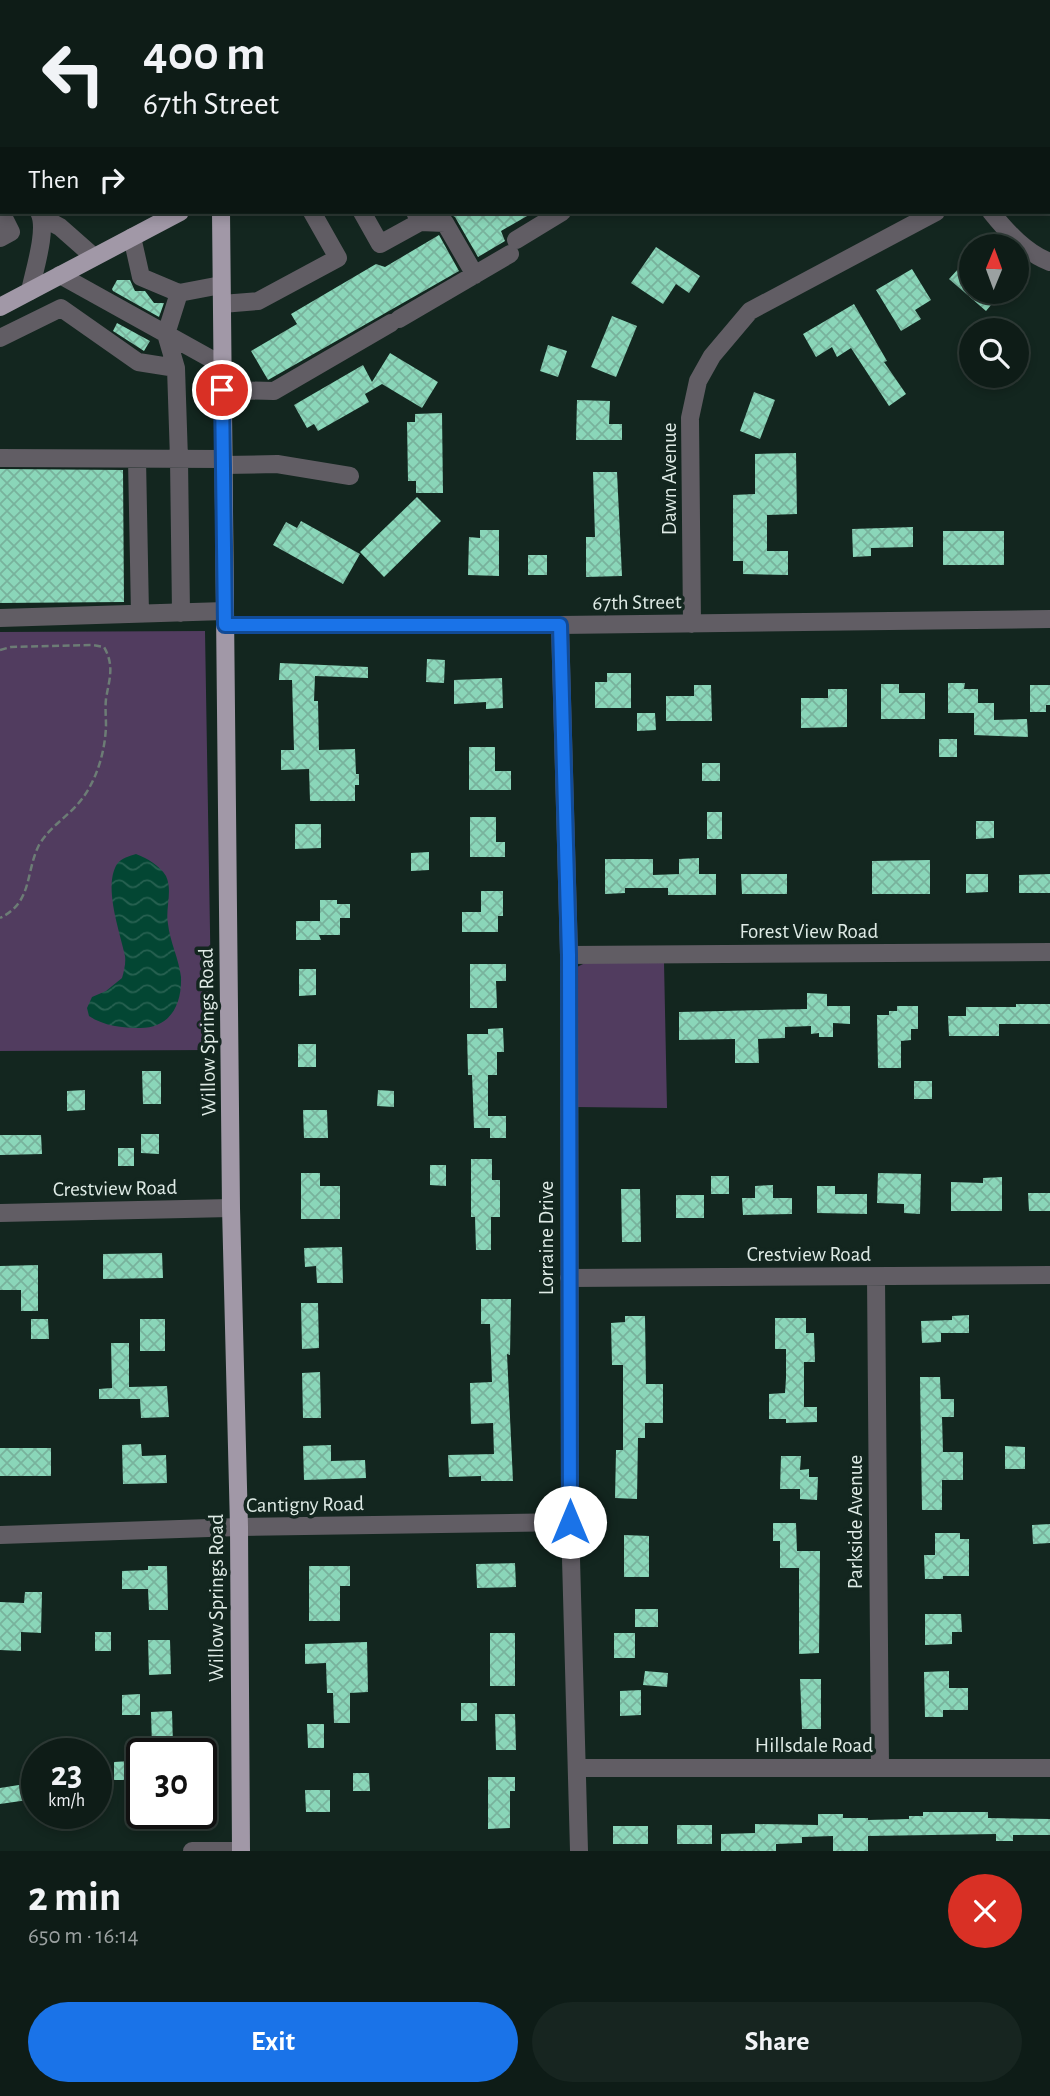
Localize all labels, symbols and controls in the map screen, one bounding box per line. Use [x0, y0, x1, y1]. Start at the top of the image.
icon: left [28, 28, 119, 119]
text: 400 m [143, 30, 266, 79]
text: 67th Street [143, 88, 279, 120]
icon: right [93, 161, 131, 199]
text: Then [28, 167, 79, 193]
north arrow [959, 234, 1029, 304]
map controls [959, 234, 1029, 388]
button: search [959, 318, 1029, 388]
pin [192, 360, 252, 420]
icon: arrive [203, 371, 241, 409]
street label: Dawn Avenue [659, 423, 680, 535]
street label: 67th Street [592, 591, 682, 614]
street label: Forest View Road [740, 921, 879, 942]
street label: Willow Springs Road [196, 948, 219, 1116]
street label: Crestview Road [53, 1177, 178, 1200]
street label: Lorraine Drive [536, 1181, 557, 1295]
street label: Crestview Road [747, 1244, 871, 1265]
street label: Parkside Avenue [845, 1455, 866, 1589]
position arrow [533, 1485, 607, 1559]
street label: Cantigny Road [246, 1493, 364, 1516]
street label: Willow Springs Road [206, 1514, 227, 1682]
street label: Hillsdale Road [755, 1735, 873, 1756]
speed limit sign: 30 [126, 1738, 217, 1829]
text: 23 [51, 1757, 82, 1792]
text: km/h [48, 1792, 85, 1810]
button: close [948, 1874, 1022, 1948]
text: 2 min [28, 1876, 121, 1918]
text: 650 m · 16:14 [28, 1925, 139, 1948]
button: Exit [28, 2002, 518, 2082]
button: Share [532, 2002, 1022, 2082]

